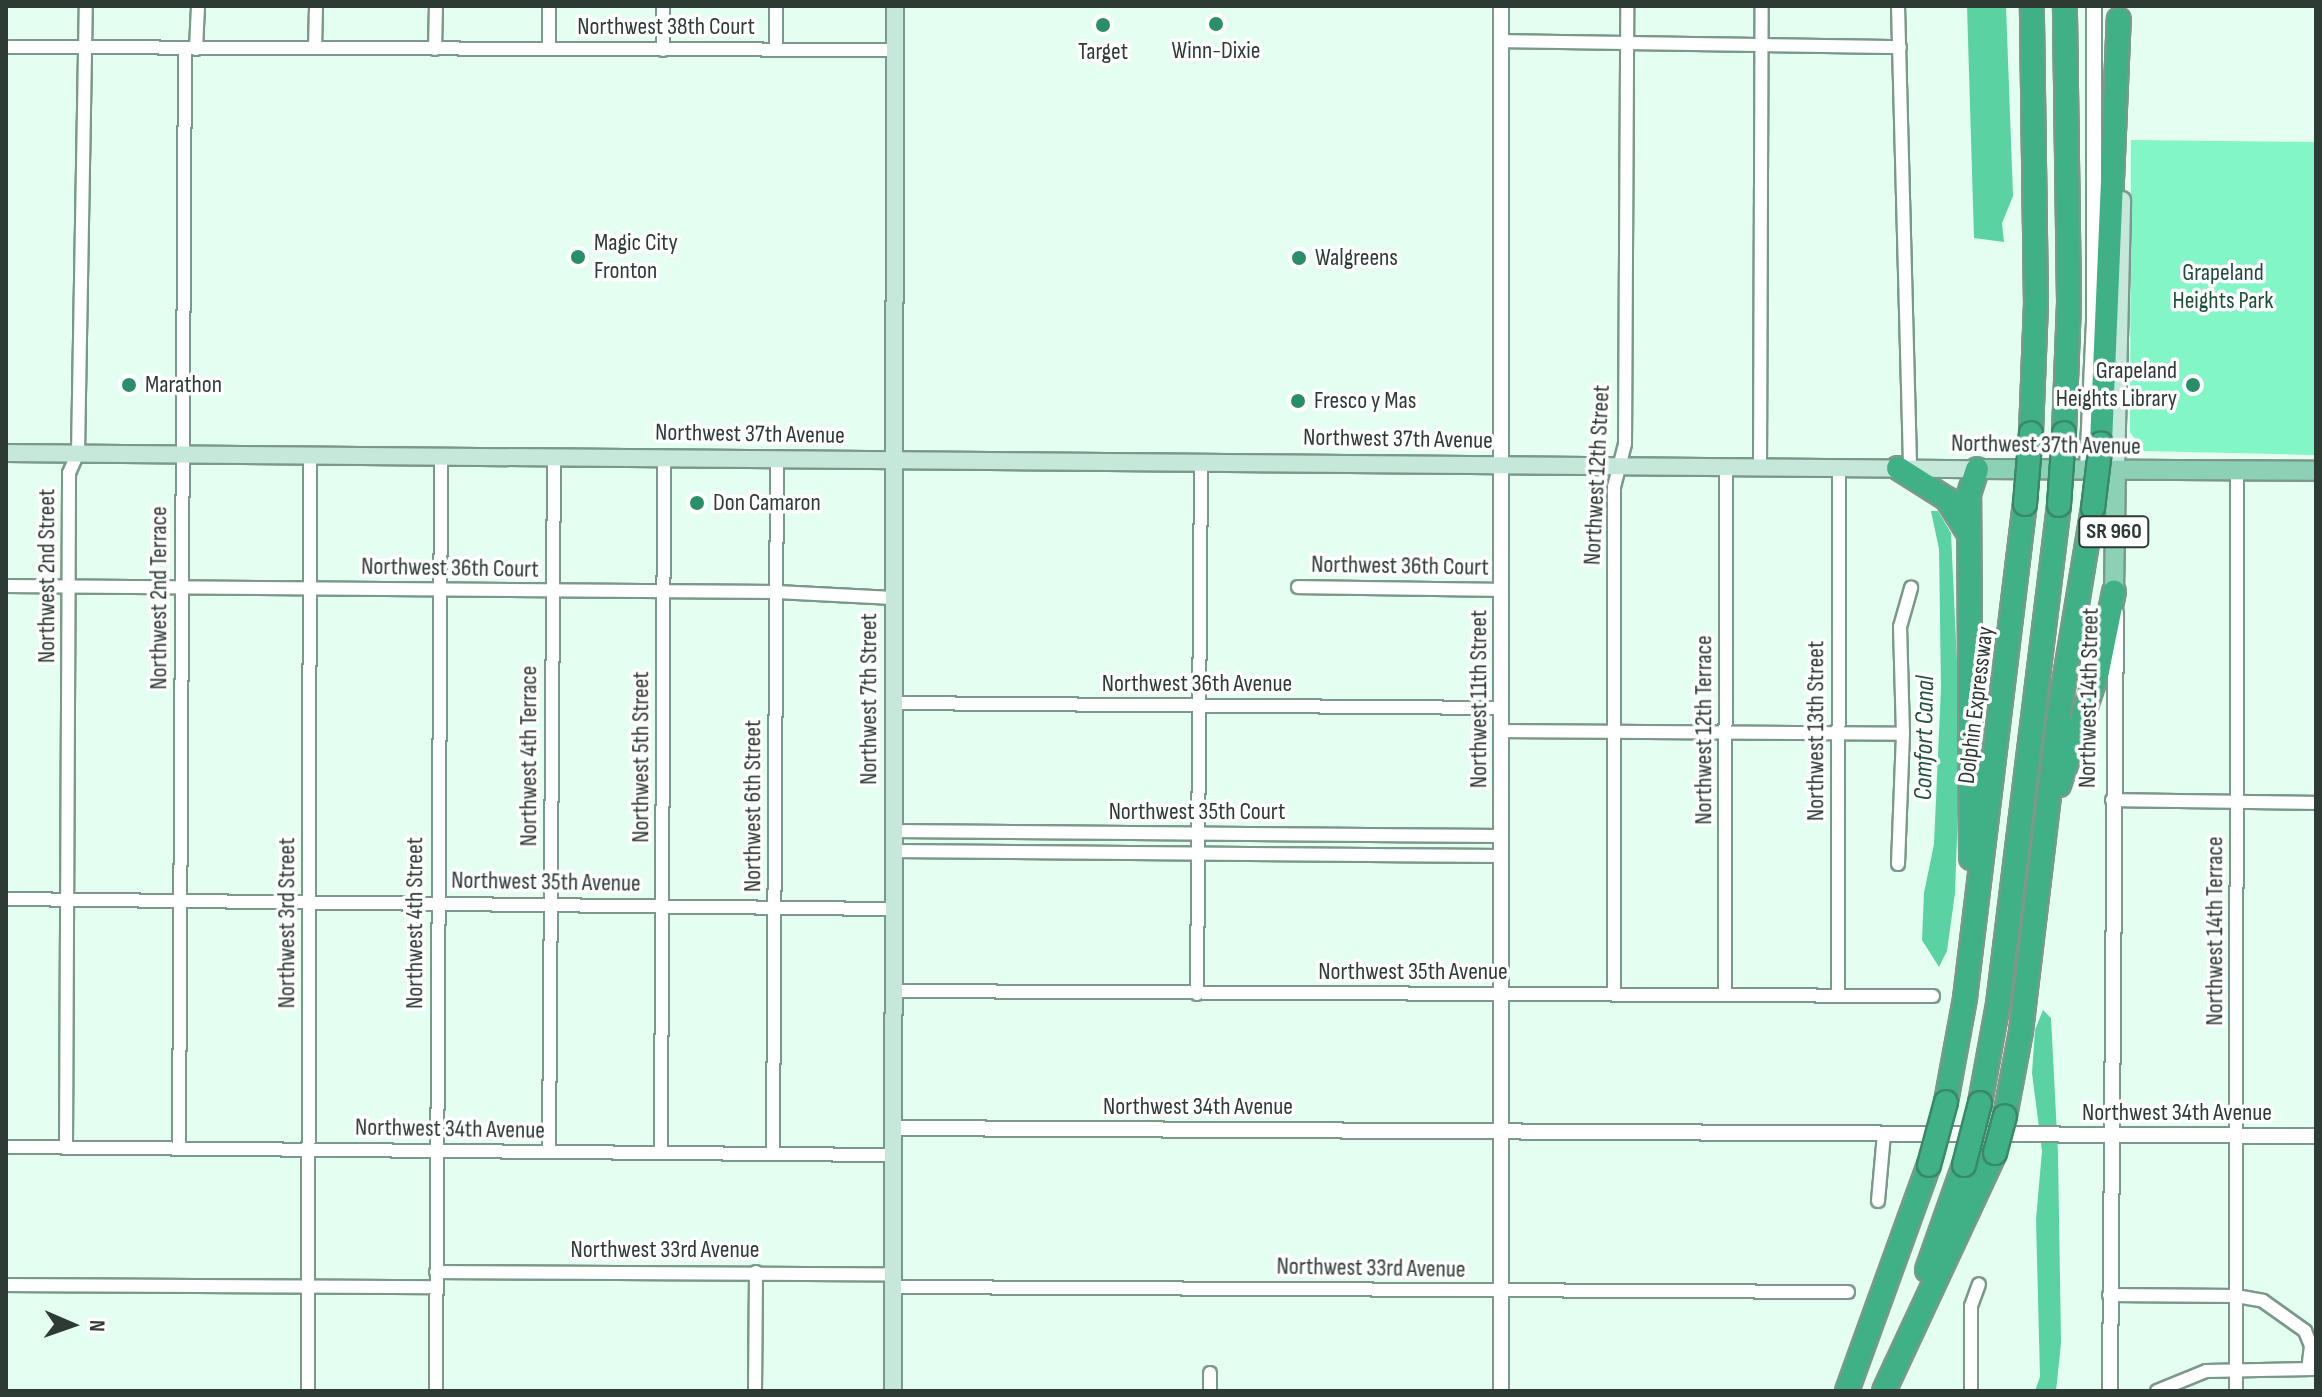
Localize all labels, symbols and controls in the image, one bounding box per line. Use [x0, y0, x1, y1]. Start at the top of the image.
street label: Northwest 38th Court [577, 13, 755, 41]
marker: Winn-Dixie [1207, 15, 1225, 33]
marker: Target [1094, 16, 1112, 34]
place label: Winn-Dixie [1172, 37, 1260, 65]
place label: Target [1078, 38, 1128, 66]
place label: Magic City Fronton [594, 229, 678, 285]
place label: Walgreens [1315, 244, 1398, 272]
marker: Magic City Fronton [569, 248, 587, 266]
marker: Walgreens [1290, 249, 1308, 267]
park label: Grapeland Heights Park [2172, 259, 2274, 315]
place label: Grapeland Heights Library [2056, 357, 2177, 413]
place label: Marathon [145, 371, 222, 399]
marker: Marathon [120, 376, 138, 394]
marker: Grapeland Heights Library [2184, 376, 2202, 394]
street label: Northwest 12th Street [1578, 384, 1616, 566]
place label: Fresco y Mas [1314, 387, 1416, 415]
marker: Fresco y Mas [1289, 392, 1307, 410]
street label: Northwest 37th Avenue [655, 418, 845, 450]
street label: Northwest 37th Avenue [1303, 423, 1493, 455]
street label: Northwest 37th Avenue [1951, 429, 2141, 461]
street label: Northwest 2nd Street [33, 489, 61, 663]
place label: Don Camaron [713, 489, 821, 517]
marker: Don Camaron [688, 494, 706, 512]
street label: Northwest 2nd Terrace [145, 506, 173, 690]
road number: SR 960 [2078, 514, 2150, 550]
street label: Northwest 36th Court [1311, 550, 1489, 582]
street label: Northwest 36th Court [361, 552, 539, 584]
street label: Northwest 14th Street [2073, 608, 2105, 788]
street label: Northwest 11th Street [1465, 610, 1493, 788]
street label: Northwest 7th Street [855, 613, 883, 785]
street label: Dolphin Expressway [1952, 625, 2000, 785]
street label: Northwest 12th Terrace [1690, 635, 1718, 825]
street label: Northwest 13th Street [1802, 641, 1830, 821]
street label: Northwest 4th Terrace [515, 666, 543, 846]
street label: Northwest 36th Avenue [1102, 670, 1292, 698]
street label: Northwest 5th Street [627, 671, 655, 843]
water label: Comfort Canal [1908, 675, 1942, 801]
street label: Northwest 6th Street [739, 720, 767, 892]
street label: Northwest 35th Court [1109, 798, 1285, 826]
street label: Northwest 14th Terrace [2201, 836, 2229, 1026]
street label: Northwest 4th Street [401, 837, 429, 1009]
street label: Northwest 3rd Street [273, 838, 301, 1008]
street label: Northwest 35th Avenue [451, 866, 641, 898]
street label: Northwest 35th Avenue [1318, 958, 1508, 986]
street label: Northwest 34th Avenue [1103, 1093, 1293, 1121]
street label: Northwest 34th Avenue [2082, 1099, 2272, 1127]
street label: Northwest 34th Avenue [355, 1113, 545, 1145]
street label: Northwest 33rd Avenue [571, 1236, 759, 1264]
street label: Northwest 33rd Avenue [1276, 1252, 1466, 1284]
north arrow [32, 1285, 112, 1365]
text: N [83, 1320, 110, 1332]

